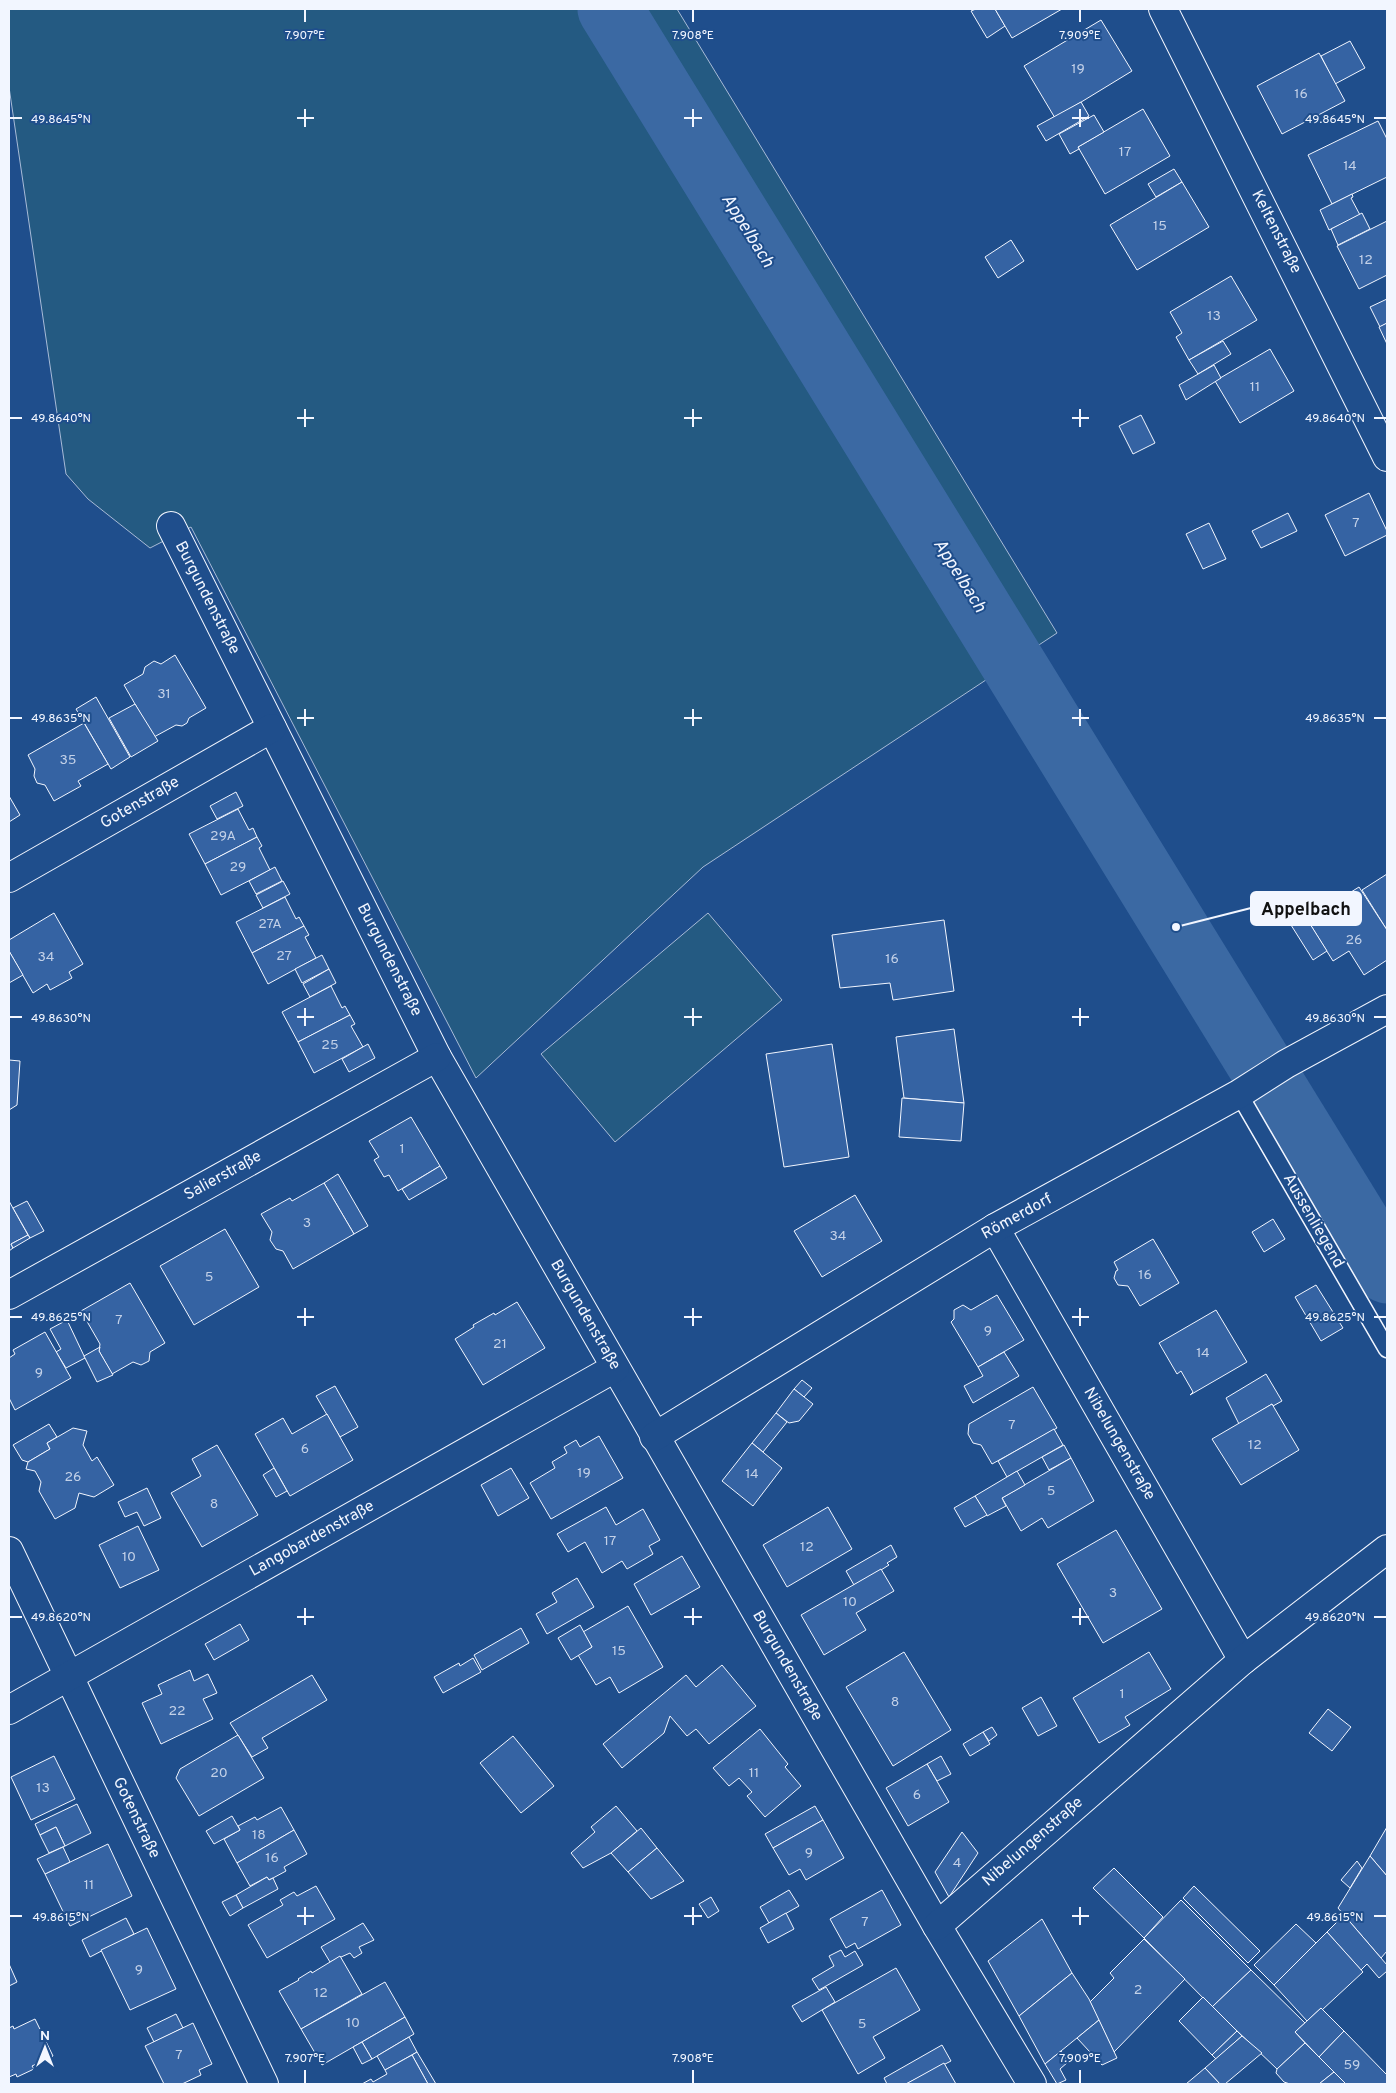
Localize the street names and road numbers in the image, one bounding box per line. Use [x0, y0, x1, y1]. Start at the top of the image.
street label: Keltenstraße [1246, 187, 1306, 277]
street label: Burgundenstraße [170, 538, 244, 658]
street label: Gotenstraße [97, 772, 183, 834]
street label: Burgundenstraße [352, 900, 426, 1020]
street label: Salierstraße [181, 1147, 265, 1205]
street label: Aussenliegend [1278, 1170, 1348, 1272]
street label: Römerdorf [978, 1189, 1056, 1245]
street label: Burgundenstraße [545, 1256, 625, 1374]
street label: Nibelungenstraße [1079, 1384, 1159, 1504]
street label: Langobardenstraße [246, 1496, 378, 1582]
street label: Burgundenstraße [747, 1607, 827, 1725]
street label: Gotenstraße [108, 1774, 164, 1862]
street label: Nibelungenstraße [979, 1793, 1087, 1891]

